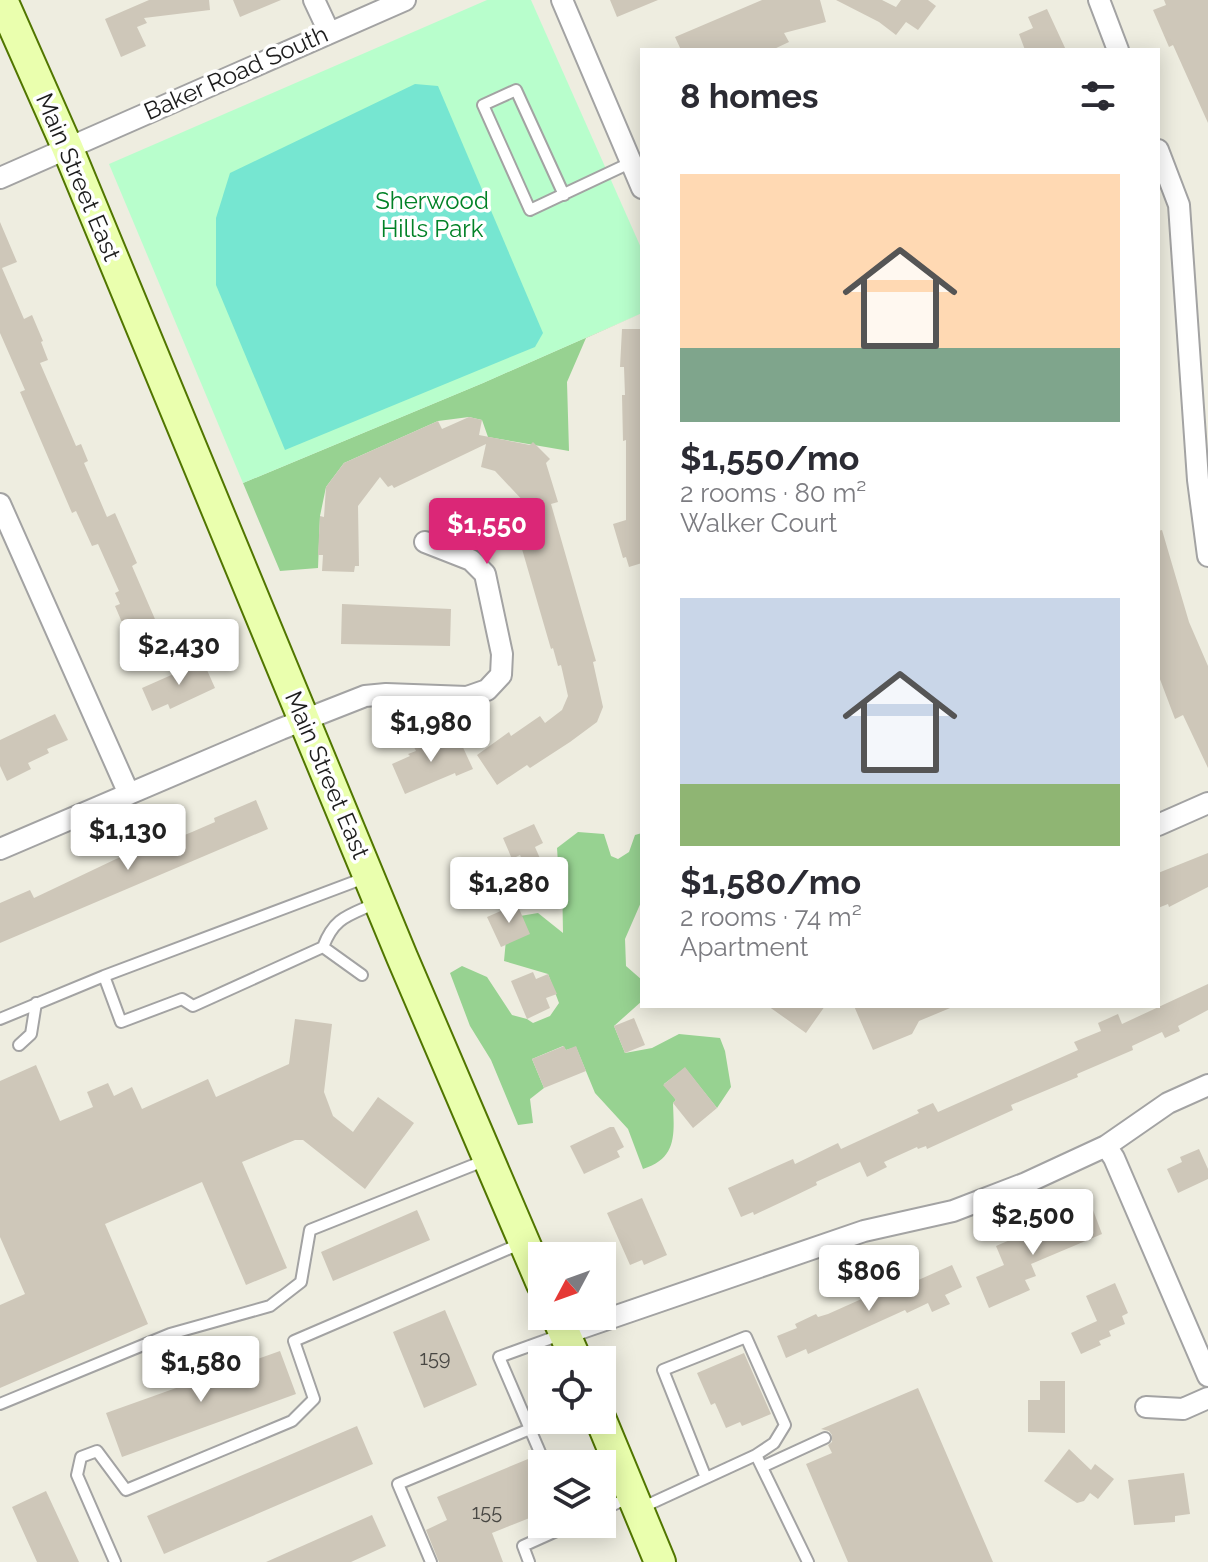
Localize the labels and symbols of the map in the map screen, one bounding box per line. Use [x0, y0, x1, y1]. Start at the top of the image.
street label: Baker Road South [139, 19, 332, 126]
street label: Main Street East [30, 89, 127, 265]
park label: Sherwood Hills Park [375, 186, 489, 243]
pin: $1,550 [422, 498, 552, 566]
pin: $2,430 [114, 619, 244, 687]
street label: Main Street East [279, 687, 376, 863]
pin: $1,980 [366, 696, 496, 764]
pin: $1,130 [63, 804, 193, 872]
pin: $1,280 [444, 857, 574, 925]
pin: $2,500 [968, 1189, 1098, 1257]
north arrow [528, 1242, 616, 1330]
pin: $806 [822, 1245, 916, 1313]
pin: $1,580 [136, 1336, 266, 1404]
house number: 159 [419, 1346, 451, 1370]
house number: 155 [472, 1500, 502, 1524]

